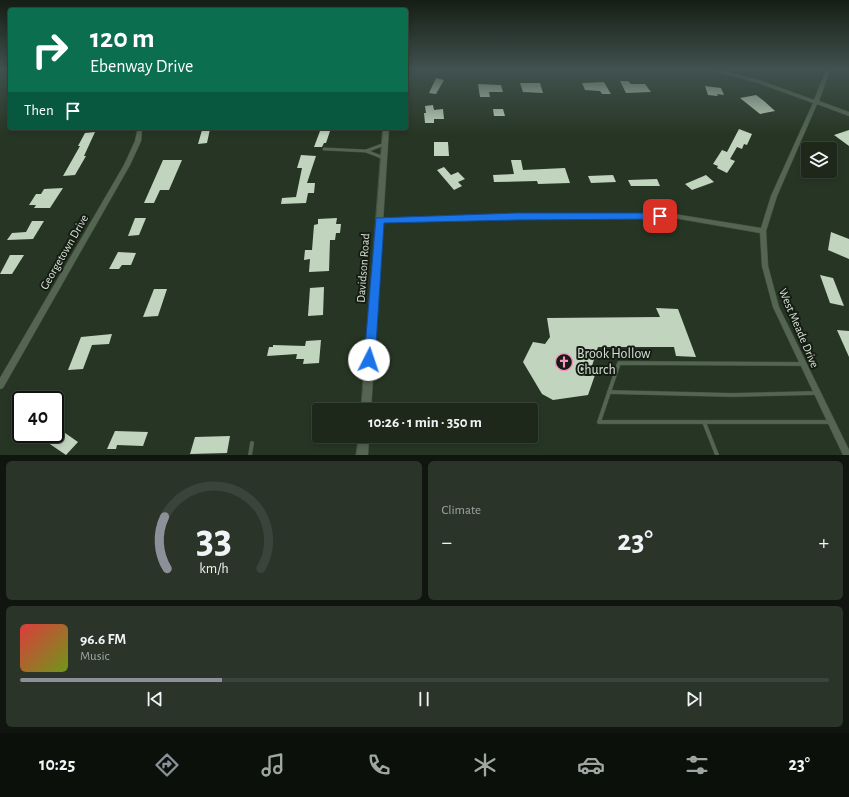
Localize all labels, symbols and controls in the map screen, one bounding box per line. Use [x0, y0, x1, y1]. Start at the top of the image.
icon: right [24, 24, 76, 76]
text: 120 m [90, 25, 155, 53]
text: Ebenway Drive [90, 58, 193, 76]
icon: arrive [62, 100, 84, 122]
text: Then [24, 103, 54, 118]
map controls [801, 142, 837, 178]
button: layers [801, 142, 837, 178]
pin [643, 199, 677, 233]
icon: arrive [649, 205, 671, 227]
street label: Georgetown Drive [38, 213, 90, 291]
street label: Davidson Road [355, 233, 371, 303]
street label: West Meade Drive [777, 287, 821, 369]
position arrow [348, 339, 390, 381]
place label: Brook Hollow Church [577, 347, 651, 377]
church icon: Brook Hollow Church [554, 352, 574, 372]
speed limit sign: 40 [12, 391, 64, 443]
text: 10:26 · 1 min · 350 m [368, 415, 482, 430]
text: Climate [442, 504, 481, 517]
text: 33 [196, 518, 232, 559]
text: 23° [617, 526, 653, 556]
text: − [442, 531, 452, 553]
text: + [818, 531, 829, 553]
text: km/h [199, 561, 228, 575]
text: 96.6 FM [80, 632, 126, 647]
text: Music [80, 650, 110, 663]
icon: previous [144, 688, 166, 710]
icon: pause [413, 688, 435, 710]
icon: next [683, 688, 705, 710]
icon: directions [153, 751, 181, 779]
icon: music [259, 751, 287, 779]
icon: phone [365, 751, 393, 779]
icon: climate [471, 751, 499, 779]
icon: car [577, 751, 605, 779]
icon: filters [683, 751, 711, 779]
text: 10:25 [39, 756, 75, 774]
text: 23° [789, 756, 810, 774]

